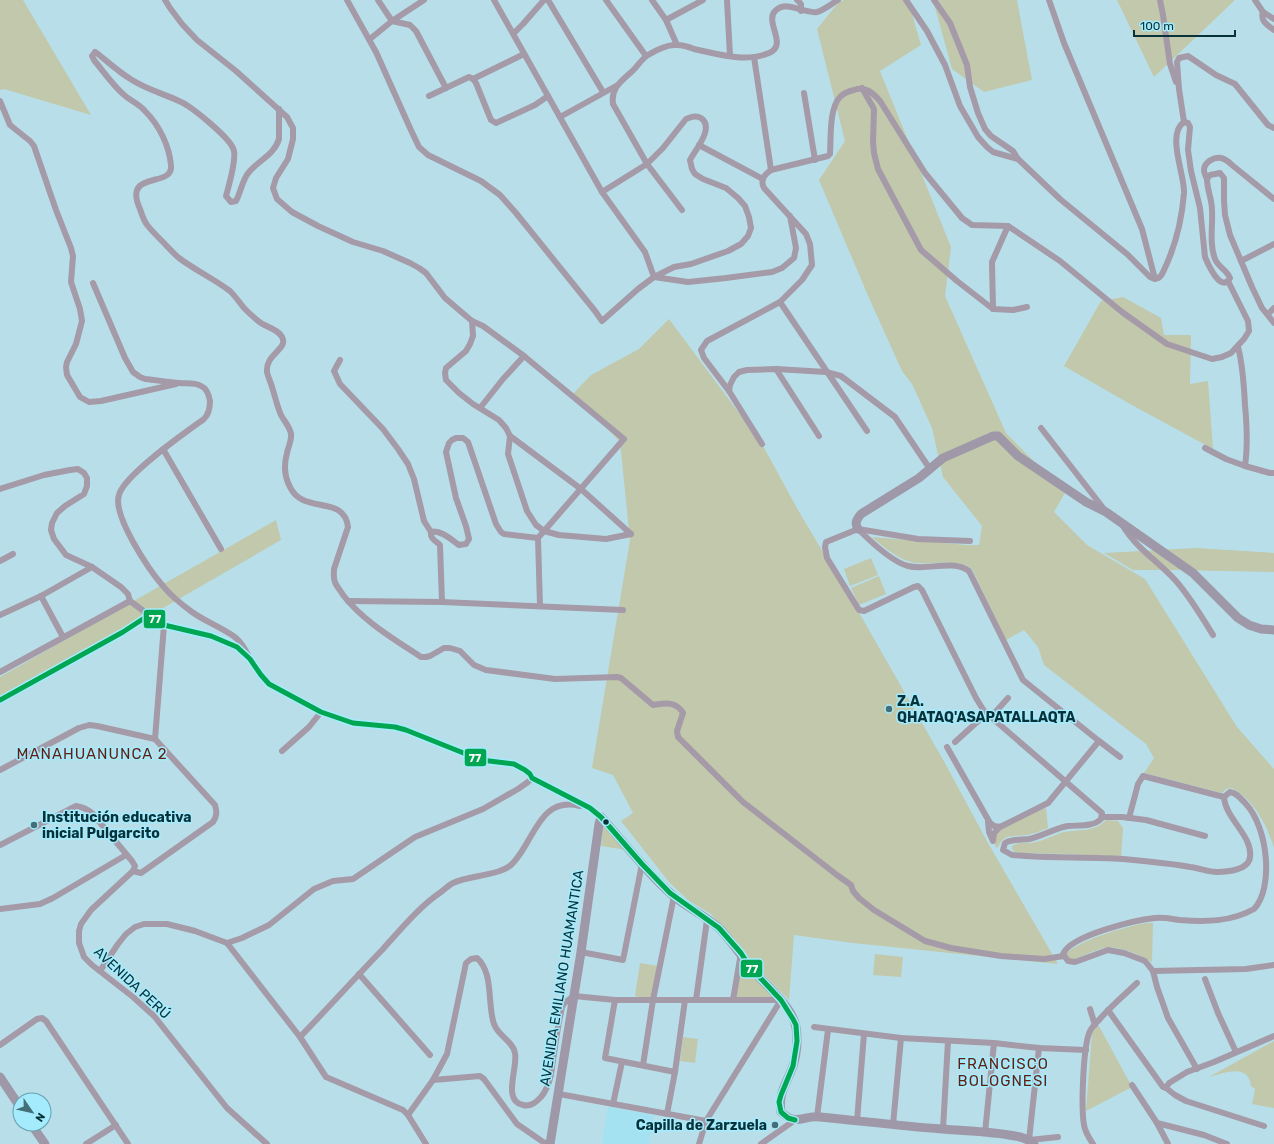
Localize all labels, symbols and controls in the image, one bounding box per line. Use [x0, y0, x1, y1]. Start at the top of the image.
scale bar [1134, 12, 1235, 38]
text: 100 m [1140, 19, 1174, 33]
line badge: 77 [143, 609, 166, 629]
text: 77 [149, 613, 162, 626]
place label: Z.A. QHATAQ'ASAPATALLAQTA [897, 693, 1075, 726]
marker: Z.A. QHATAQ'ASAPATALLAQTA [884, 704, 894, 714]
district label: MANAHUANUNCA 2 [17, 745, 167, 763]
line badge: 77 [464, 748, 487, 767]
text: 77 [469, 752, 482, 765]
place label: Institución educativa inicial Pulgarcito [42, 809, 192, 842]
unlabelled marker [601, 817, 611, 827]
marker: Institución educativa inicial Pulgarcito [29, 820, 39, 830]
street label: AVENIDA EMILIANO HUAMANTICA [536, 868, 588, 1087]
street label: AVENIDA PERÚ [90, 943, 174, 1023]
line badge: 77 [740, 959, 763, 978]
text: 77 [746, 963, 759, 976]
district label: FRANCISCO BOLOGNESI [957, 1055, 1049, 1090]
north arrow [12, 1092, 52, 1132]
text: N [32, 1110, 47, 1124]
place label: Capilla de Zarzuela [636, 1117, 767, 1134]
marker: Capilla de Zarzuela [770, 1120, 780, 1130]

